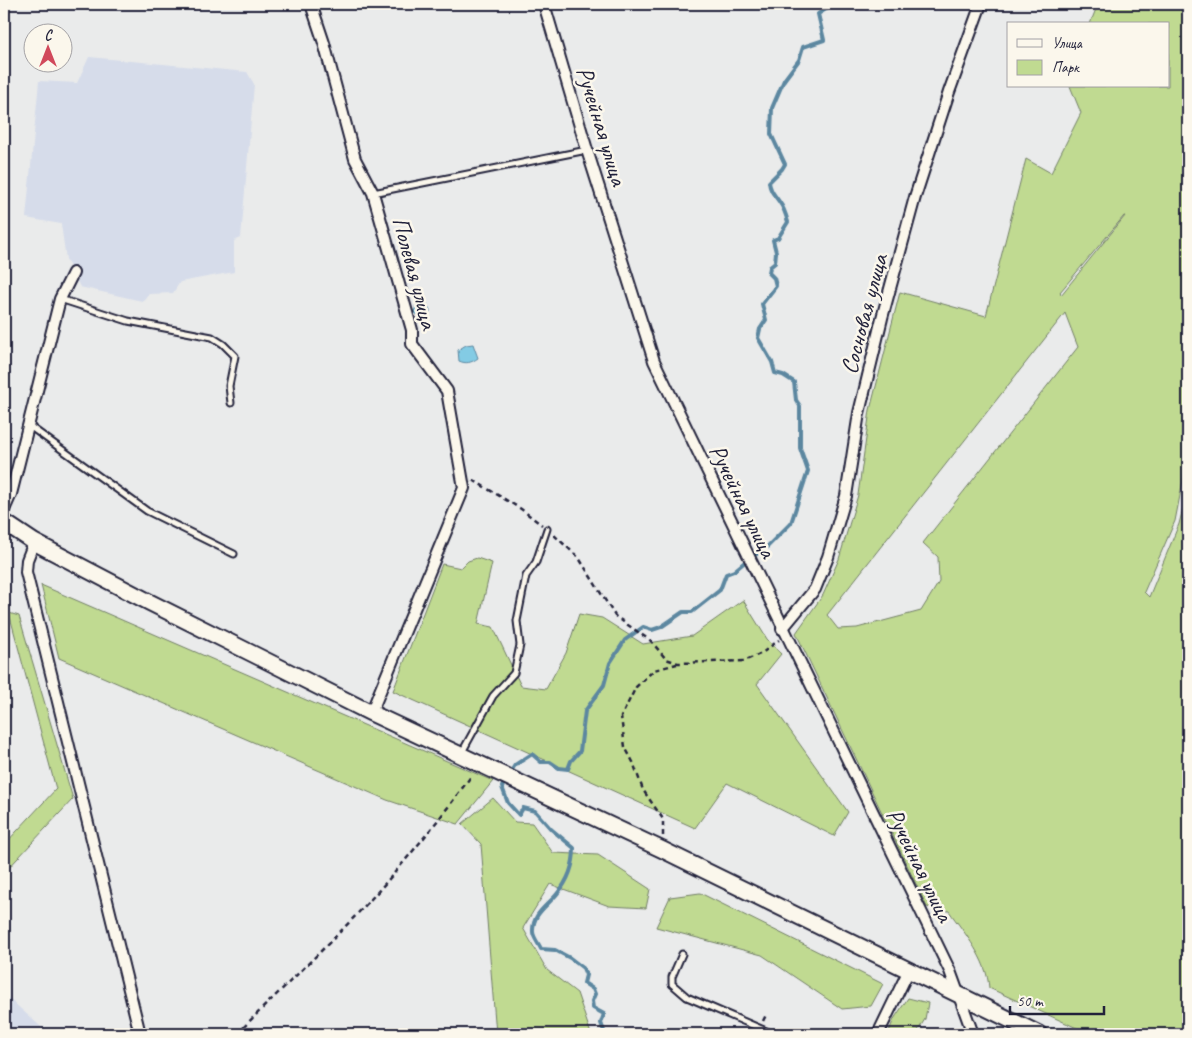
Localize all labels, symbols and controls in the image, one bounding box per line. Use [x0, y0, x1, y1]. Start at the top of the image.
north arrow [22, 22, 72, 72]
legend [1007, 22, 1170, 88]
text: С [45, 27, 54, 44]
text: Улица [1052, 34, 1083, 53]
text: Парк [1052, 58, 1080, 77]
street label: Ручейная улица [570, 63, 635, 190]
street label: Полевая улица [386, 214, 445, 334]
street label: Сосновая улица [834, 249, 895, 377]
street label: Ручейная улица [703, 439, 784, 564]
street label: Ручейная улица [880, 803, 961, 928]
scale bar [1010, 983, 1103, 1015]
text: 50 m [1017, 992, 1044, 1011]

